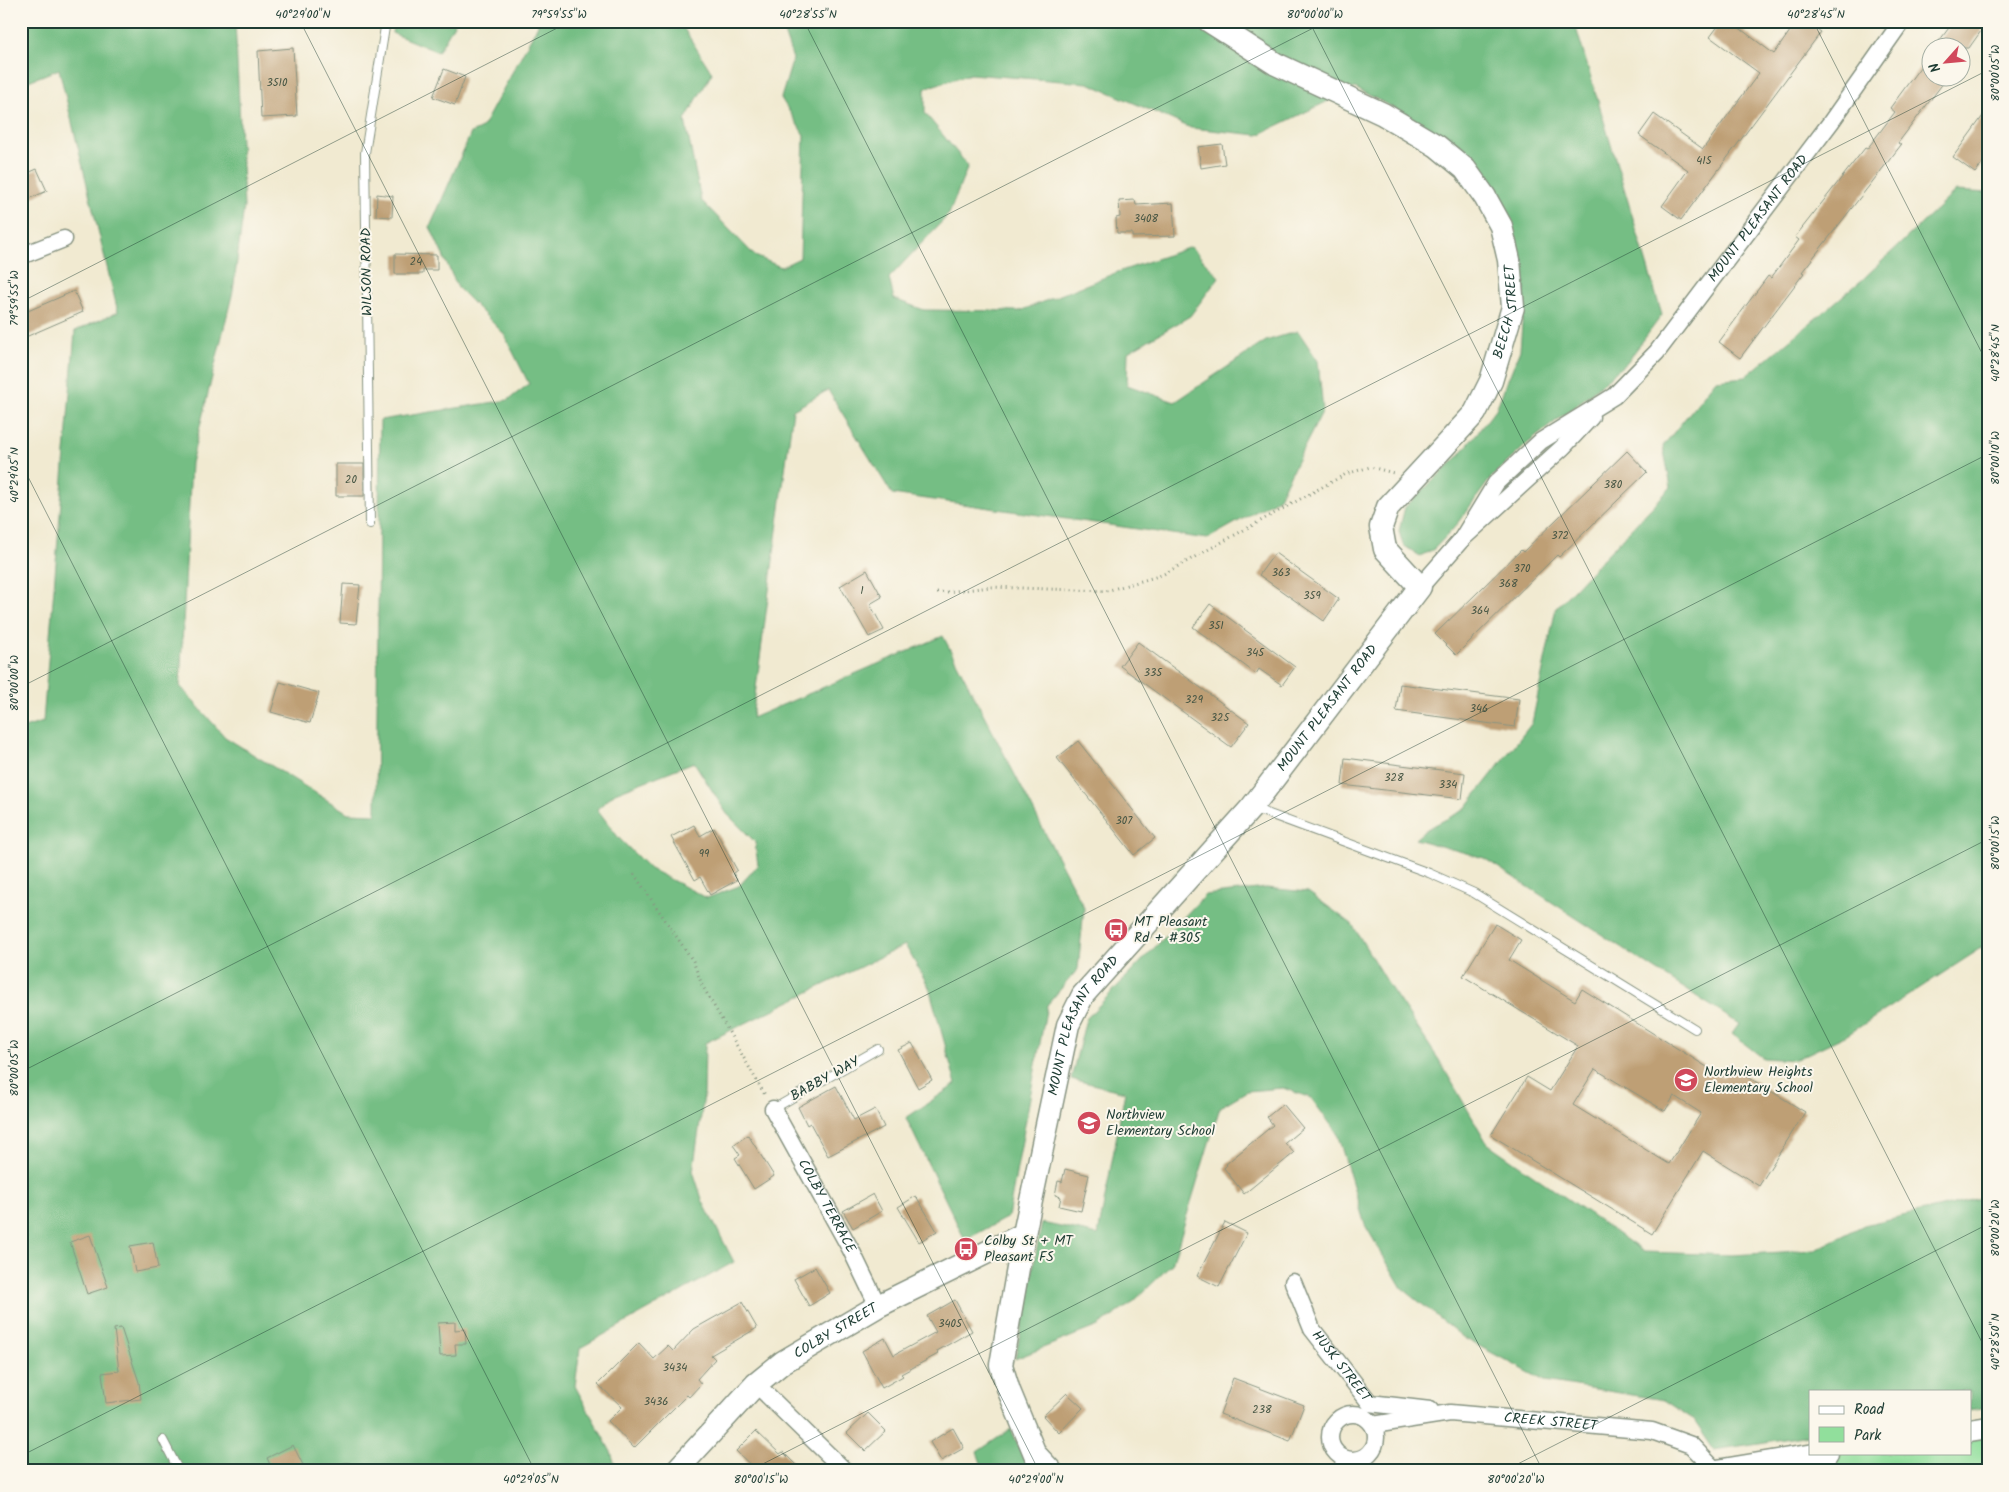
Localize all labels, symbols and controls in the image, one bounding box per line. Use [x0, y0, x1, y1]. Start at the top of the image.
text: 40°29'00"N [275, 5, 331, 24]
text: 79°59'55"W [531, 5, 587, 24]
text: 40°28'55"N [779, 5, 837, 24]
text: 80°00'00"W [1287, 5, 1343, 24]
text: 40°28'45"N [1787, 5, 1845, 24]
north arrow [1922, 38, 1972, 88]
text: 80°00'05"W [1986, 45, 2005, 101]
text: N [1923, 58, 1947, 76]
house number: 3510 [266, 74, 288, 92]
street label: MOUNT PLEASANT ROAD [1702, 150, 1814, 287]
house number: 415 [1696, 152, 1713, 170]
house number: 3408 [1134, 210, 1159, 228]
street label: WILSON ROAD [355, 228, 379, 316]
house number: 24 [410, 253, 422, 271]
street label: BEECH STREET [1487, 263, 1524, 362]
text: 79°59'55"W [5, 270, 24, 326]
text: 40°28'45"N [1986, 324, 2005, 382]
text: 80°00'10"W [1986, 431, 2005, 485]
text: 40°29'05"N [5, 447, 24, 503]
house number: 20 [345, 471, 357, 489]
house number: 380 [1604, 476, 1623, 494]
house number: 372 [1551, 527, 1569, 545]
house number: 370 [1514, 560, 1531, 578]
house number: 363 [1272, 564, 1290, 582]
house number: 368 [1498, 575, 1518, 593]
house number: 1 [860, 582, 864, 600]
house number: 359 [1303, 587, 1321, 605]
house number: 364 [1471, 602, 1489, 620]
house number: 351 [1208, 617, 1224, 635]
street label: MOUNT PLEASANT ROAD [1272, 640, 1383, 777]
house number: 345 [1246, 644, 1265, 662]
text: 80°00'00"W [5, 655, 24, 711]
house number: 335 [1144, 664, 1163, 682]
house number: 329 [1185, 691, 1204, 709]
house number: 346 [1470, 700, 1488, 718]
house number: 325 [1211, 709, 1230, 727]
house number: 328 [1384, 769, 1404, 787]
house number: 334 [1439, 776, 1457, 794]
house number: 307 [1116, 812, 1133, 830]
text: 80°00'15"W [1986, 816, 2005, 870]
house number: 99 [699, 845, 710, 863]
place label: MT Pleasant Rd + #305 [1134, 911, 1208, 949]
bus stop icon: MT Pleasant Rd + #305 [1103, 917, 1129, 943]
street label: MOUNT PLEASANT ROAD [1042, 951, 1125, 1098]
text: 80°00'05"W [5, 1040, 24, 1096]
street label: BABBY WAY [786, 1050, 865, 1107]
place label: Northview Heights Elementary School [1704, 1061, 1813, 1099]
school or university icon: Northview Heights Elementary School [1673, 1067, 1699, 1093]
place label: Northview Elementary School [1106, 1104, 1215, 1142]
school or university icon: Northview Elementary School [1076, 1110, 1102, 1136]
street label: COLBY TERRACE [792, 1155, 862, 1258]
text: 80°00'20"W [1986, 1199, 2005, 1257]
place label: Colby St + MT Pleasant FS [984, 1230, 1074, 1268]
bus stop icon: Colby St + MT Pleasant FS [953, 1236, 979, 1262]
street label: COLBY STREET [789, 1297, 883, 1364]
text: 40°28'50"N [1986, 1313, 2005, 1371]
house number: 3405 [938, 1315, 963, 1333]
street label: HUSK STREET [1306, 1326, 1377, 1408]
house number: 3434 [663, 1359, 687, 1377]
legend [1809, 1390, 1972, 1454]
house number: 3436 [644, 1393, 668, 1411]
text: Road [1854, 1398, 1885, 1422]
house number: 238 [1252, 1401, 1272, 1419]
street label: CREEK STREET [1503, 1407, 1600, 1437]
text: Park [1854, 1424, 1882, 1448]
text: 40°29'05"N [503, 1470, 559, 1489]
text: 80°00'15"W [734, 1470, 788, 1489]
text: 40°29'00"N [1008, 1470, 1064, 1489]
text: 80°00'20"W [1487, 1470, 1545, 1489]

